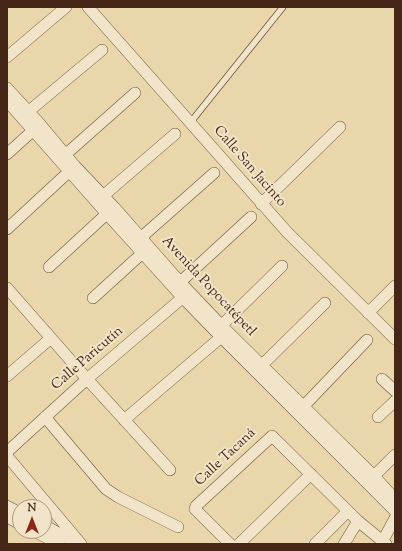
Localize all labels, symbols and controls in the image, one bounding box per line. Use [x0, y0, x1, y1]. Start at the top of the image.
street label: Calle San Jacinto [209, 123, 289, 211]
street label: Avenida Popocatépetl [157, 234, 259, 340]
street label: Calle Paricutín [49, 323, 127, 395]
street label: Calle Tacaná [192, 426, 260, 490]
north arrow [12, 499, 52, 539]
text: N [28, 500, 36, 516]

